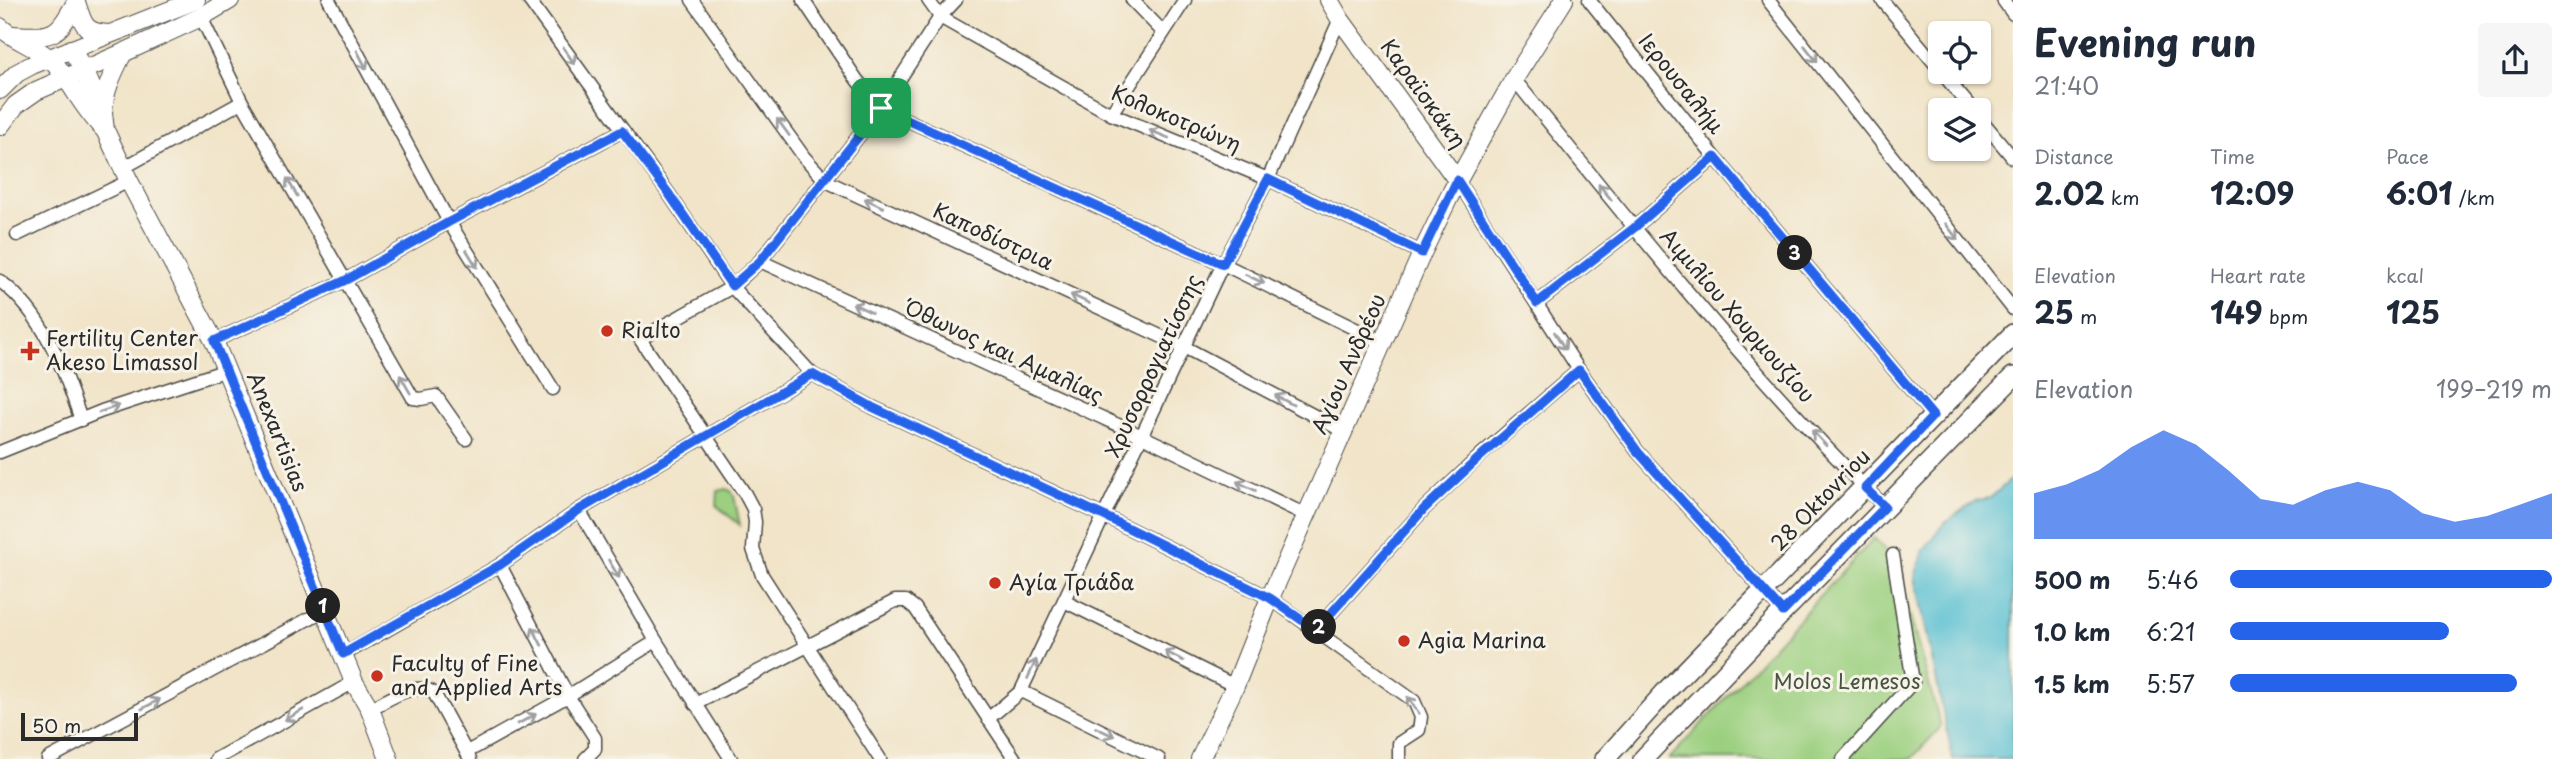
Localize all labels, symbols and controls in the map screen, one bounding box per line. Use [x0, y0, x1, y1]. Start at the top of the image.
text: Evening run [2034, 13, 2256, 70]
map controls [1928, 21, 1991, 161]
button: locate [1928, 21, 1991, 84]
button: share [2478, 23, 2552, 97]
street label: Ιερουσαλήμ [1632, 26, 1733, 140]
street label: Καραϊσκάκη [1374, 31, 1475, 154]
one-way arrow [1803, 44, 1818, 62]
one-way arrow [562, 46, 576, 65]
one-way arrow [355, 49, 369, 69]
text: 21:40 [2034, 68, 2099, 103]
street label: Κολοκοτρώνη [1107, 75, 1247, 159]
pin [851, 78, 911, 138]
icon: arrive [862, 89, 900, 127]
button: layers [1928, 98, 1991, 161]
one-way arrow [776, 118, 791, 137]
one-way arrow [1149, 127, 1170, 140]
text: Distance [2034, 142, 2114, 170]
text: Time [2210, 142, 2255, 170]
text: Pace [2386, 142, 2429, 170]
text: 2.02 [2034, 170, 2105, 215]
text: 12:09 [2210, 170, 2294, 215]
text: 6:01 [2386, 170, 2453, 215]
one-way arrow [284, 177, 298, 197]
text: km [2105, 183, 2139, 211]
text: /km [2453, 183, 2495, 211]
one-way arrow [1598, 184, 1613, 202]
street label: Καποδίστρια [928, 193, 1060, 277]
one-way arrow [864, 196, 885, 209]
street label: Αιμιλίου Χουρμουζίου [1654, 220, 1823, 409]
one-way arrow [1944, 222, 1959, 241]
pin: 3 [1778, 236, 1812, 270]
text: 3 [1788, 238, 1801, 266]
one-way arrow [465, 248, 479, 268]
text: Elevation [2034, 261, 2116, 289]
text: Heart rate [2210, 261, 2306, 289]
text: kcal [2386, 261, 2424, 289]
street label: Χρυσορρογιατίσσης [1096, 268, 1209, 462]
one-way arrow [1244, 273, 1265, 287]
street label: Αγίου Ανδρέου [1302, 288, 1392, 439]
street label: Όθωνος και Αμαλίας [899, 289, 1109, 410]
text: 25 [2034, 289, 2074, 334]
text: 149 [2210, 289, 2263, 334]
text: 125 [2386, 289, 2440, 334]
one-way arrow [1070, 292, 1091, 305]
one-way arrow [852, 301, 873, 314]
text: m [2074, 302, 2097, 330]
text: bpm [2263, 302, 2308, 330]
place label: Rialto [621, 313, 681, 345]
place label: Fertility Center Akeso Limassol [46, 321, 199, 377]
marker: Rialto [599, 323, 615, 339]
one-way arrow [1554, 330, 1568, 350]
marker: Fertility Center Akeso Limassol [20, 341, 40, 361]
street label: Anexartisias [240, 366, 317, 496]
text: Elevation [2034, 371, 2133, 406]
text: 199–219 m [2436, 371, 2552, 406]
one-way arrow [398, 375, 412, 395]
one-way arrow [1274, 393, 1295, 406]
one-way arrow [98, 402, 120, 415]
one-way arrow [1810, 430, 1827, 447]
street label: 28 Oktovriou [1762, 440, 1877, 557]
one-way arrow [1236, 479, 1257, 493]
one-way arrow [607, 558, 621, 578]
text: 500 m [2034, 562, 2111, 597]
text: 5:46 [2146, 562, 2199, 597]
place label: Αγία Τριάδα [1009, 565, 1135, 597]
marker: Αγία Τριάδα [987, 575, 1003, 591]
pin: 1 [306, 588, 340, 624]
text: 1 [318, 591, 327, 619]
pin: 2 [1302, 610, 1336, 644]
text: 2 [1312, 612, 1325, 640]
text: 1.0 km [2034, 614, 2111, 649]
text: 6:21 [2146, 614, 2195, 649]
place label: Agia Marina [1418, 623, 1546, 655]
one-way arrow [530, 626, 544, 647]
marker: Agia Marina [1396, 633, 1412, 649]
place label: Faculty of Fine and Applied Arts [391, 646, 562, 702]
one-way arrow [1164, 648, 1185, 662]
one-way arrow [1026, 659, 1039, 680]
park label: Molos Lemesos [1773, 664, 1921, 696]
text: 1.5 km [2034, 666, 2110, 701]
text: 5:57 [2146, 666, 2195, 701]
marker: Faculty of Fine and Applied Arts [369, 668, 385, 684]
one-way arrow [1406, 695, 1421, 714]
one-way arrow [140, 696, 161, 710]
one-way arrow [285, 708, 305, 722]
scale bar [21, 710, 138, 742]
text: 50 m [32, 711, 81, 739]
one-way arrow [516, 712, 537, 725]
one-way arrow [1094, 726, 1115, 740]

